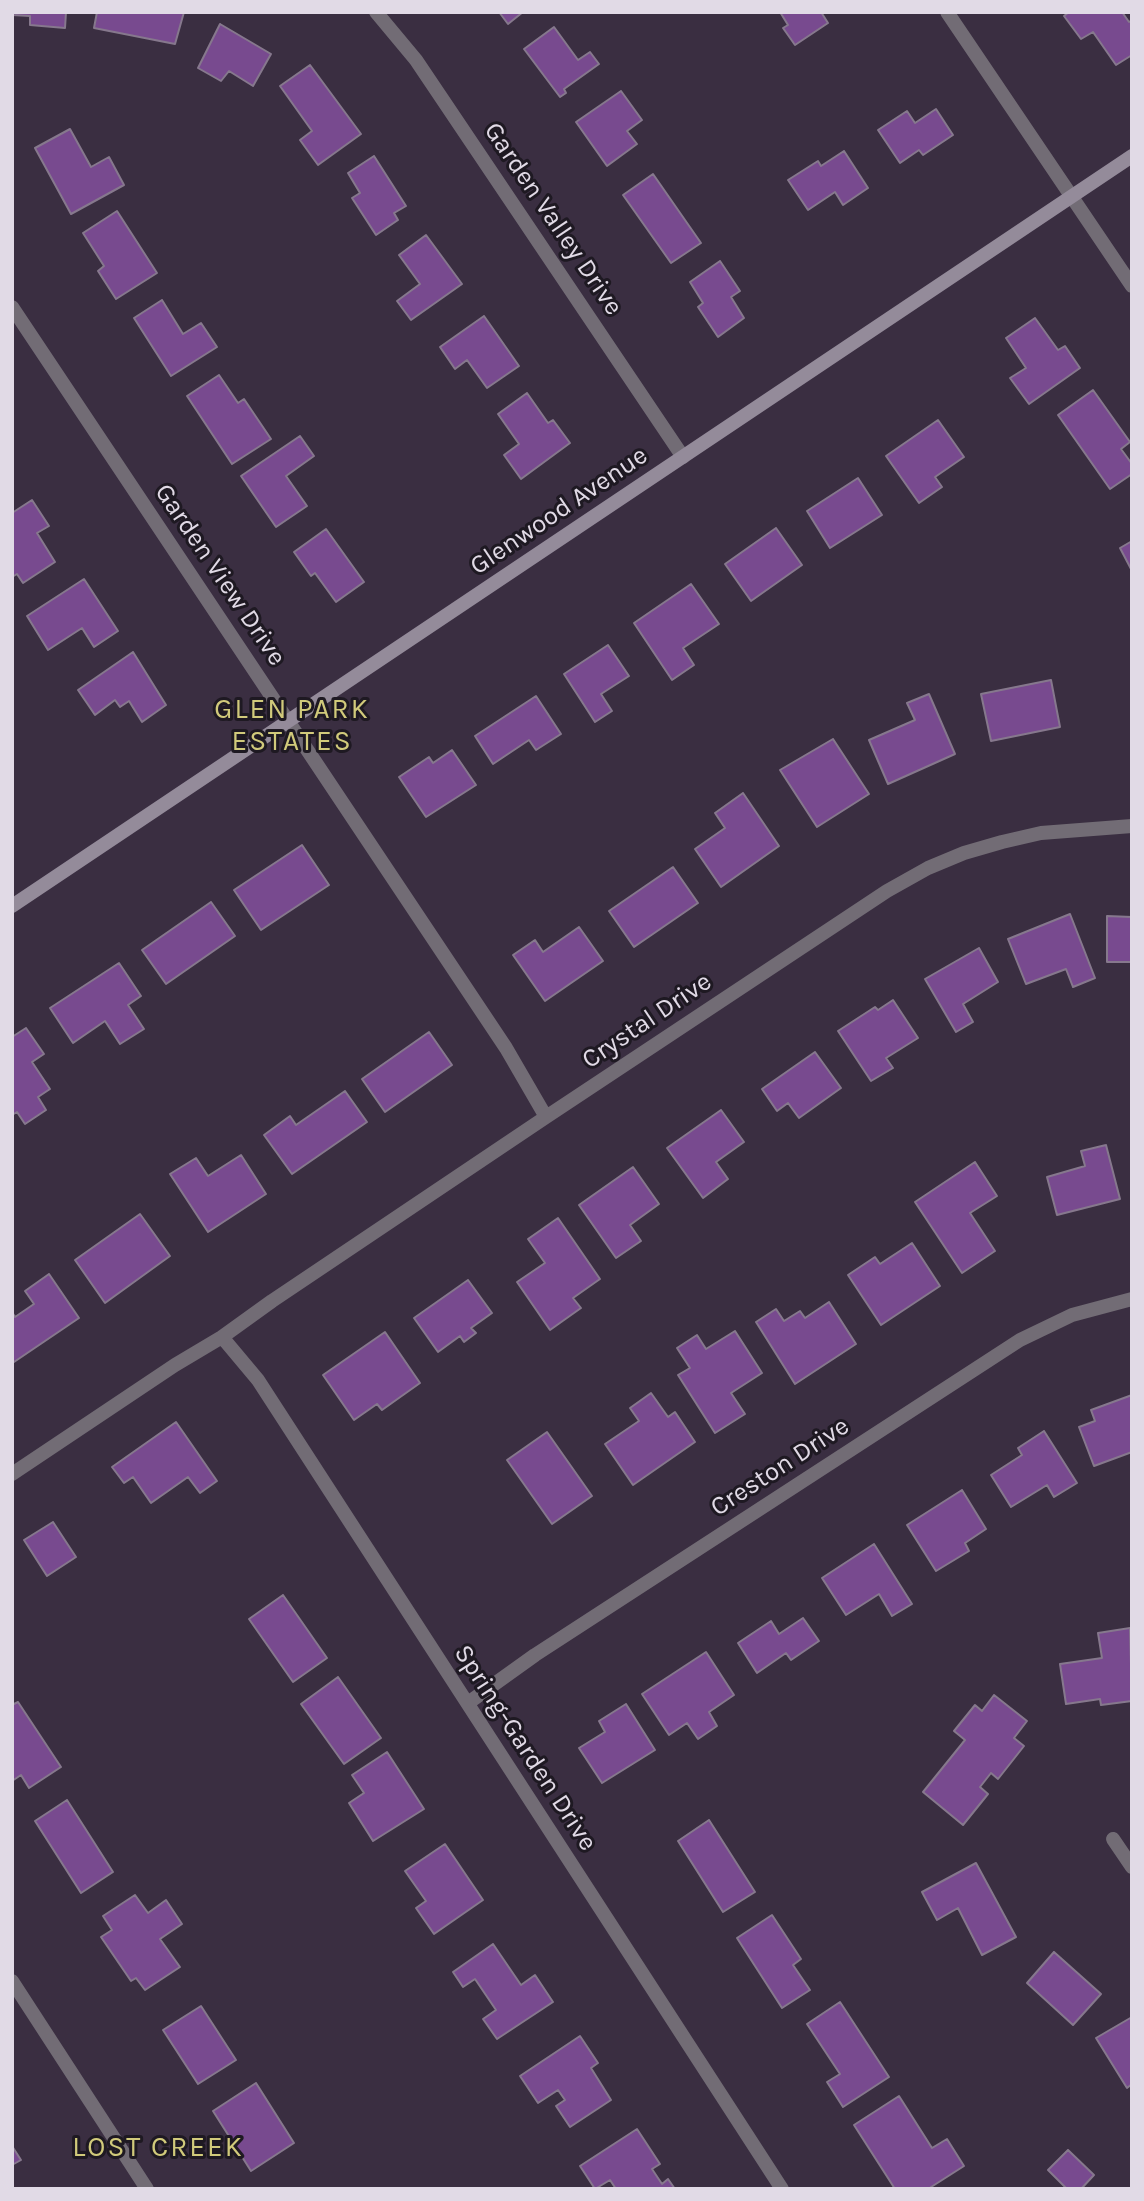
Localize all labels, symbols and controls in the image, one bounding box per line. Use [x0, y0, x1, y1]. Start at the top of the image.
street label: Garden Valley Drive [477, 117, 629, 321]
street label: Glenwood Avenue [464, 440, 654, 582]
street label: Garden View Drive [148, 478, 292, 672]
district label: GLEN PARK ESTATES [215, 693, 369, 759]
street label: Crystal Drive [576, 966, 718, 1076]
street label: Creston Drive [705, 1411, 855, 1523]
street label: Spring-Garden Drive [447, 1639, 603, 1857]
district label: LOST CREEK [73, 2131, 243, 2165]

